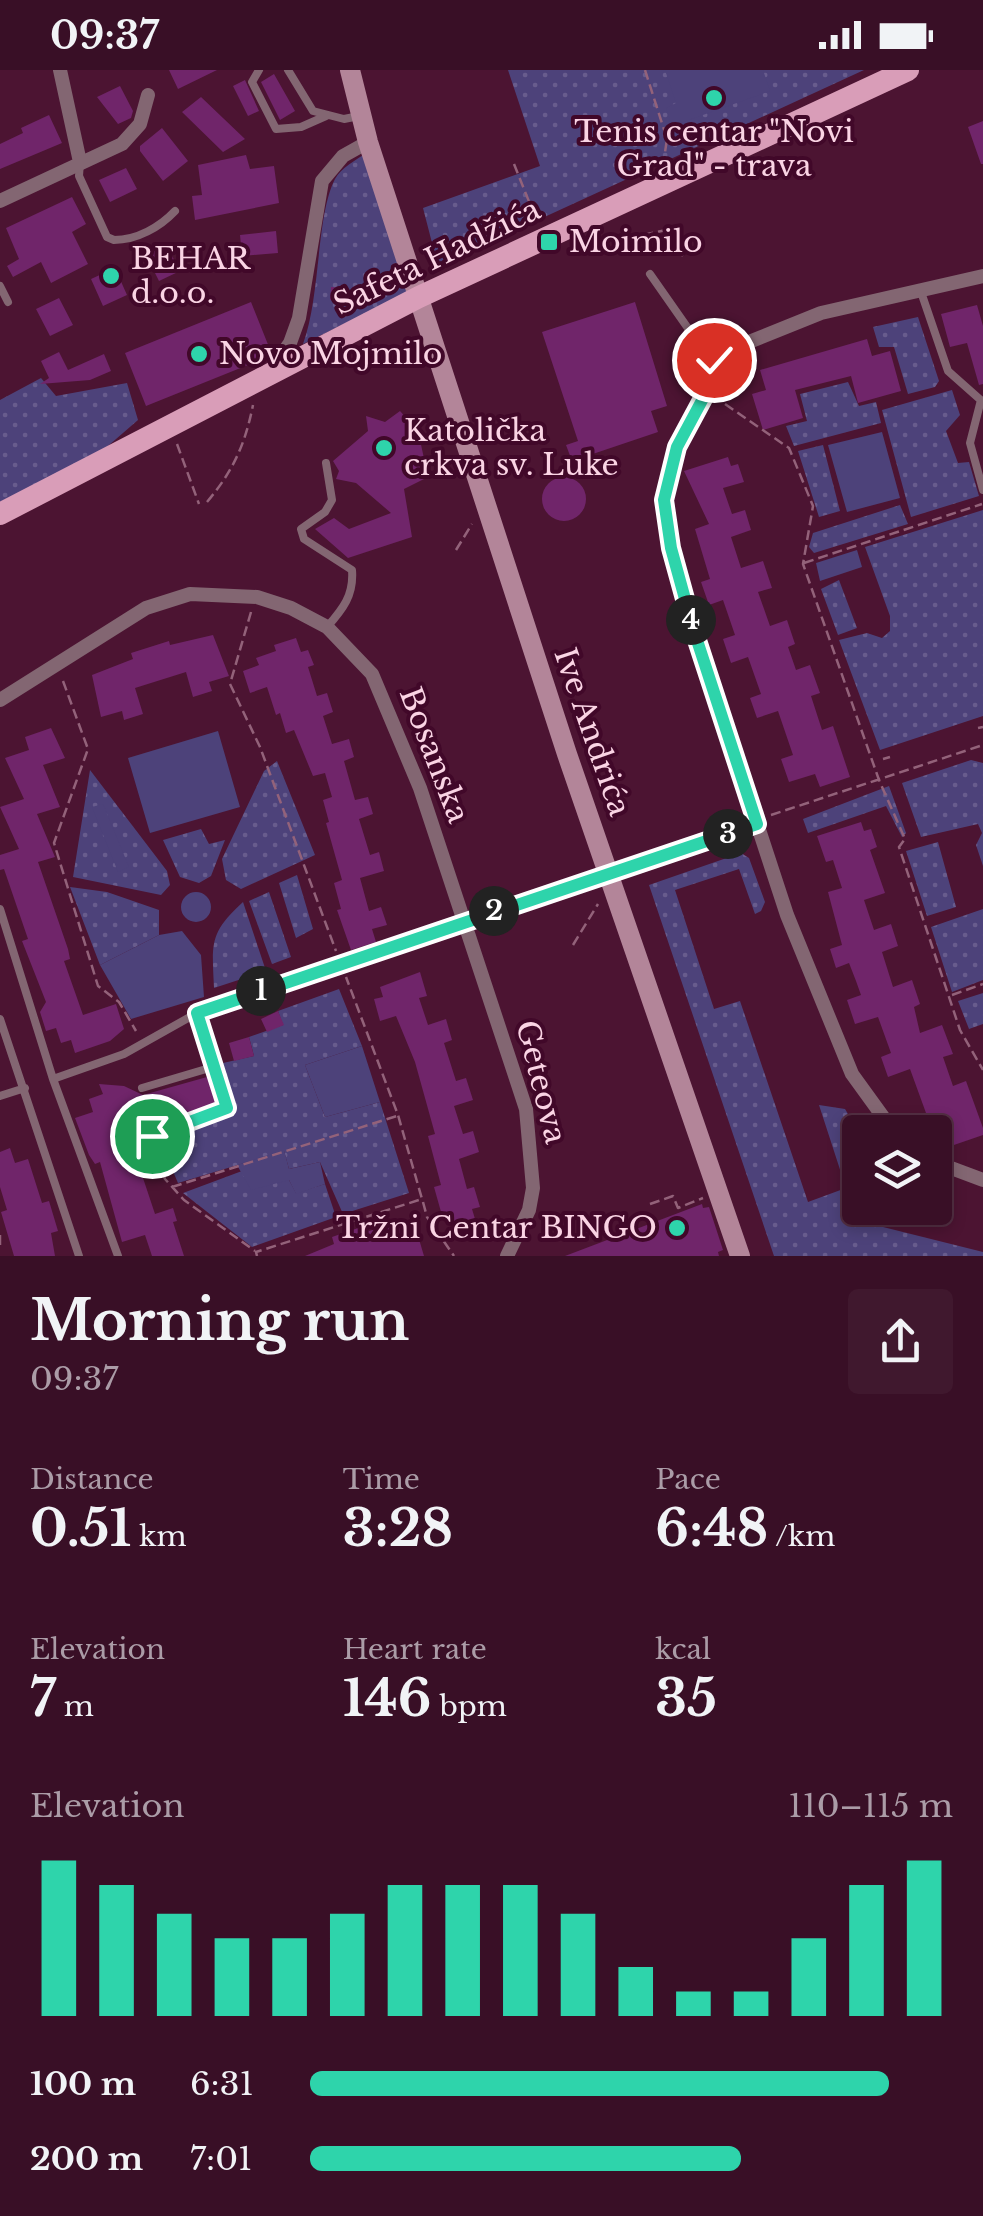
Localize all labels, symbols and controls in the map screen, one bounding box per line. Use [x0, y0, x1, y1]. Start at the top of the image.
text: 09:37 [50, 12, 159, 59]
marker: Tenis centar "Novi Grad" - trava [703, 87, 725, 109]
place label: Tenis centar "Novi Grad" - trava [574, 113, 854, 184]
street label: Safeta Hadžića [327, 190, 547, 323]
place label: Moimilo [569, 223, 703, 260]
marker: Moimilo [538, 231, 560, 253]
place label: BEHAR d.o.o. [131, 240, 252, 311]
marker: BEHAR d.o.o. [100, 265, 122, 287]
pin [672, 318, 757, 403]
icon: check [687, 333, 742, 388]
place label: Novo Mojmilo [219, 335, 442, 372]
marker: Novo Mojmilo [188, 343, 210, 365]
place label: Katolička crkva sv. Luke [404, 412, 619, 483]
marker: Katolička crkva sv. Luke [373, 437, 395, 459]
pin: 4 [666, 595, 716, 645]
text: 4 [682, 602, 700, 637]
street label: Ive Andrića [546, 643, 639, 821]
street label: Bosanska [392, 682, 477, 828]
pin: 3 [703, 809, 753, 859]
text: 3 [719, 816, 737, 851]
pin: 2 [469, 886, 519, 936]
text: 2 [485, 893, 503, 928]
pin: 1 [236, 966, 286, 1016]
text: 1 [255, 973, 267, 1008]
street label: Geteova [508, 1017, 575, 1148]
pin [110, 1094, 195, 1179]
icon: arrive [125, 1109, 180, 1164]
map controls [842, 1115, 952, 1225]
button: layers [842, 1115, 952, 1225]
place label: Tržni Centar BINGO [336, 1209, 657, 1246]
marker: Tržni Centar BINGO [666, 1217, 688, 1239]
text: Morning run [30, 1287, 409, 1355]
button: share [848, 1289, 953, 1394]
text: 09:37 [30, 1359, 118, 1399]
text: Distance [30, 1462, 153, 1497]
text: Time [343, 1462, 420, 1497]
text: Pace [655, 1462, 721, 1497]
text: 0.51 [30, 1497, 131, 1560]
text: 3:28 [343, 1497, 453, 1560]
text: 6:48 [655, 1497, 768, 1560]
text: km [131, 1519, 187, 1554]
text: /km [768, 1519, 835, 1554]
text: Elevation [30, 1632, 165, 1667]
text: Heart rate [343, 1632, 487, 1667]
text: kcal [655, 1632, 711, 1667]
text: 7 [30, 1667, 56, 1730]
text: 146 [343, 1667, 431, 1730]
text: 35 [655, 1667, 717, 1730]
text: m [56, 1689, 94, 1724]
text: bpm [431, 1689, 507, 1724]
text: Elevation [30, 1786, 184, 1826]
text: 110–115 m [788, 1786, 953, 1826]
text: 100 m [30, 2064, 136, 2104]
text: 6:31 [190, 2064, 254, 2104]
text: 200 m [30, 2139, 143, 2179]
text: 7:01 [190, 2139, 252, 2179]

